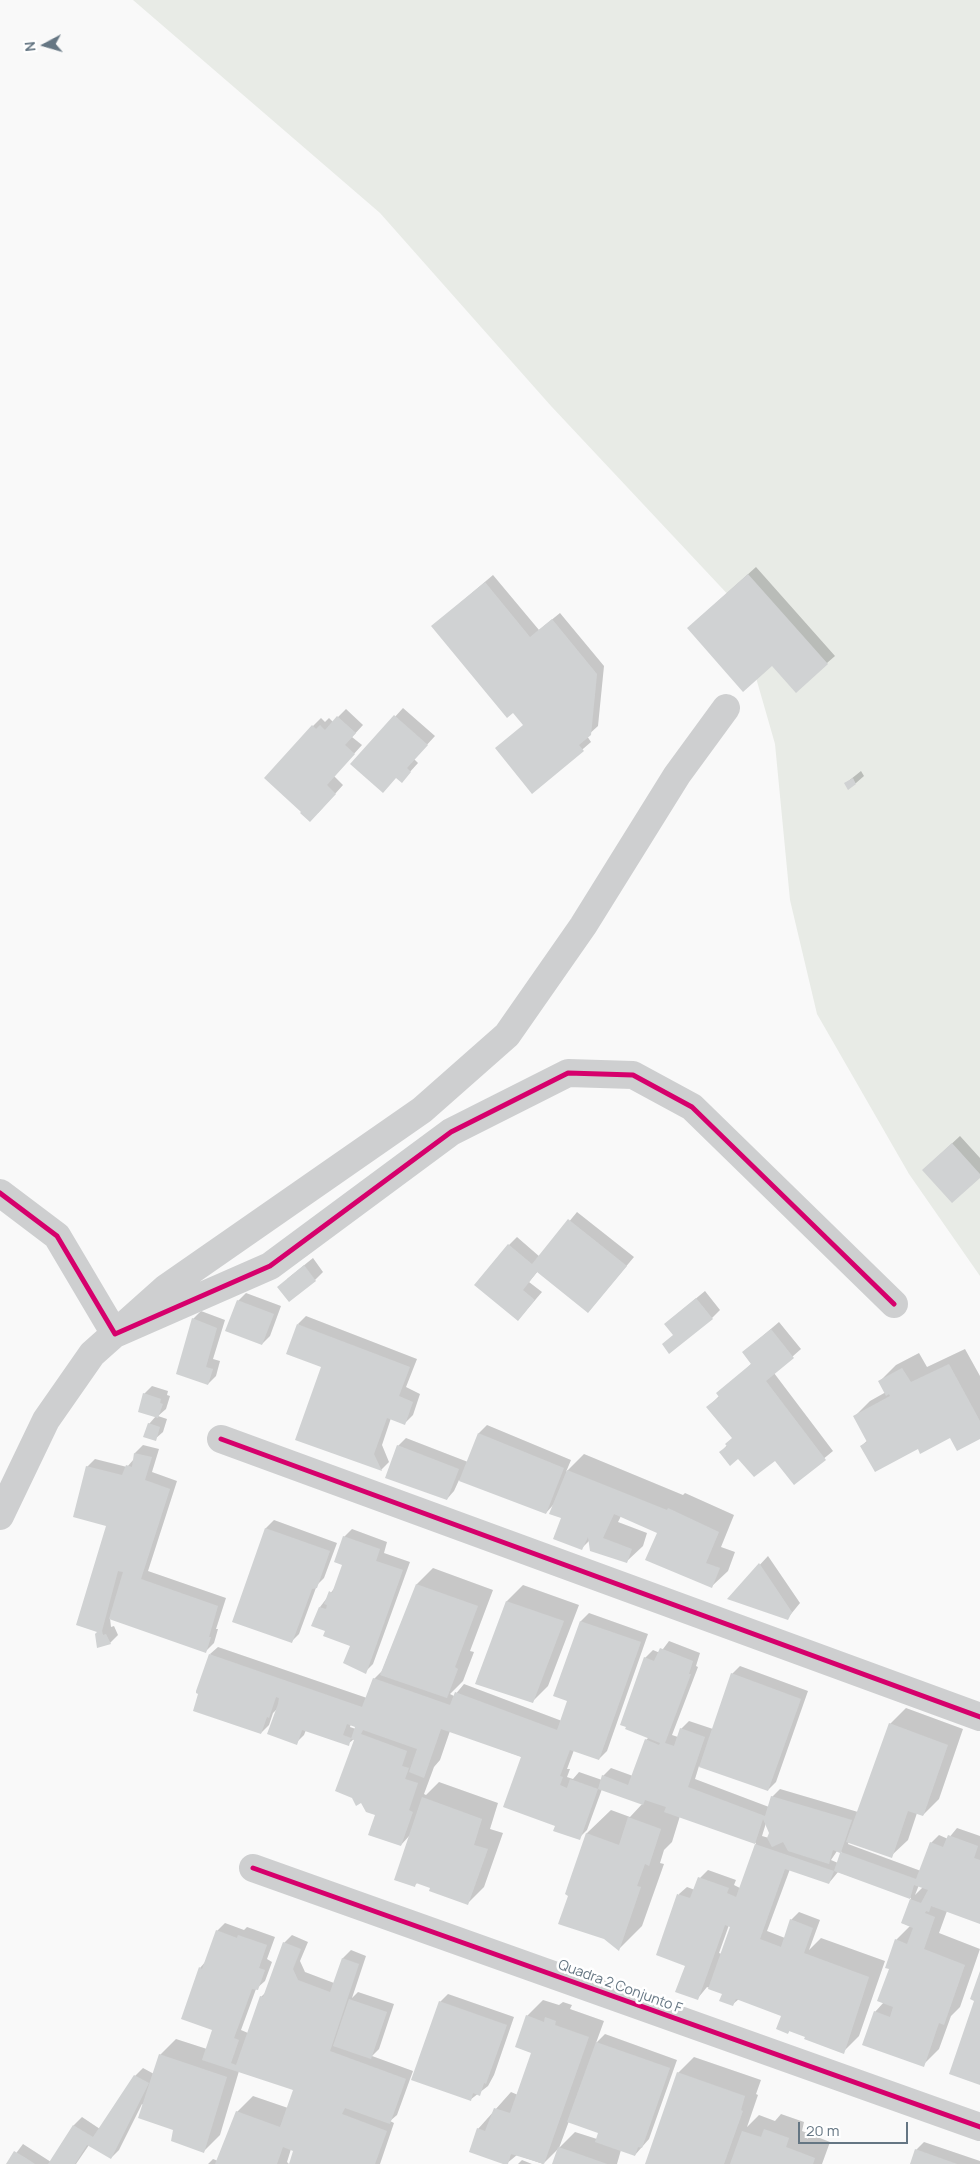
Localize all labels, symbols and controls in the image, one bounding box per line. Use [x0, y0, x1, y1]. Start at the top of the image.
north arrow [20, 20, 70, 70]
text: N [20, 41, 40, 53]
street label: Quadra 2 Conjunto F [556, 1957, 684, 2017]
scale bar [800, 2112, 910, 2144]
text: 20 m [806, 2120, 839, 2141]

